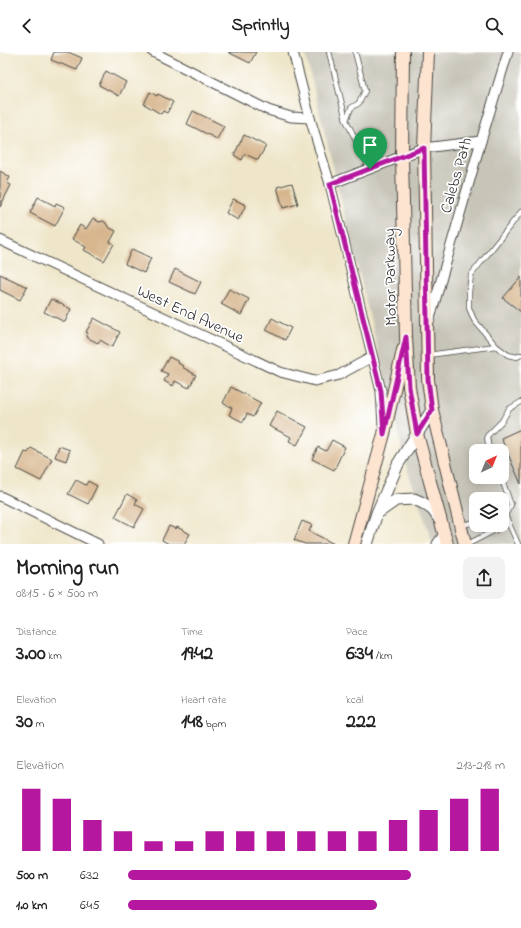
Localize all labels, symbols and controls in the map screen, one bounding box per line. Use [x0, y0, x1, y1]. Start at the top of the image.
text: Sprintly [231, 13, 290, 39]
icon: back [16, 15, 38, 37]
icon: search [483, 15, 505, 37]
pin [353, 128, 387, 169]
icon: arrive [359, 134, 381, 156]
street label: Calebs Path [435, 135, 479, 216]
street label: Motor Parkway [378, 228, 404, 326]
street label: West End Avenue [133, 280, 248, 350]
north arrow [469, 444, 509, 484]
map controls [469, 444, 509, 532]
button: layers [469, 492, 509, 532]
text: Morning run [16, 553, 119, 585]
button: share [463, 557, 505, 599]
text: 08:15 · 6 × 500 m [16, 584, 98, 603]
text: Distance [16, 624, 57, 640]
text: Time [181, 624, 203, 640]
text: Pace [346, 624, 367, 640]
text: 3.00 [16, 640, 46, 669]
text: 19:42 [181, 640, 213, 669]
text: 6:34 [346, 640, 373, 669]
text: km [46, 648, 62, 664]
text: /km [373, 648, 393, 664]
text: Elevation [16, 692, 56, 708]
text: Heart rate [181, 692, 226, 708]
text: kcal [346, 692, 364, 708]
text: 30 [16, 708, 33, 737]
text: 148 [181, 708, 203, 737]
text: 222 [346, 708, 376, 737]
text: m [33, 716, 44, 732]
text: bpm [203, 716, 226, 732]
text: Elevation [16, 756, 64, 775]
text: 213–218 m [456, 756, 505, 775]
text: 500 m [16, 866, 48, 885]
text: 6:32 [80, 866, 99, 885]
text: 1.0 km [16, 896, 47, 915]
text: 6:45 [80, 896, 100, 915]

